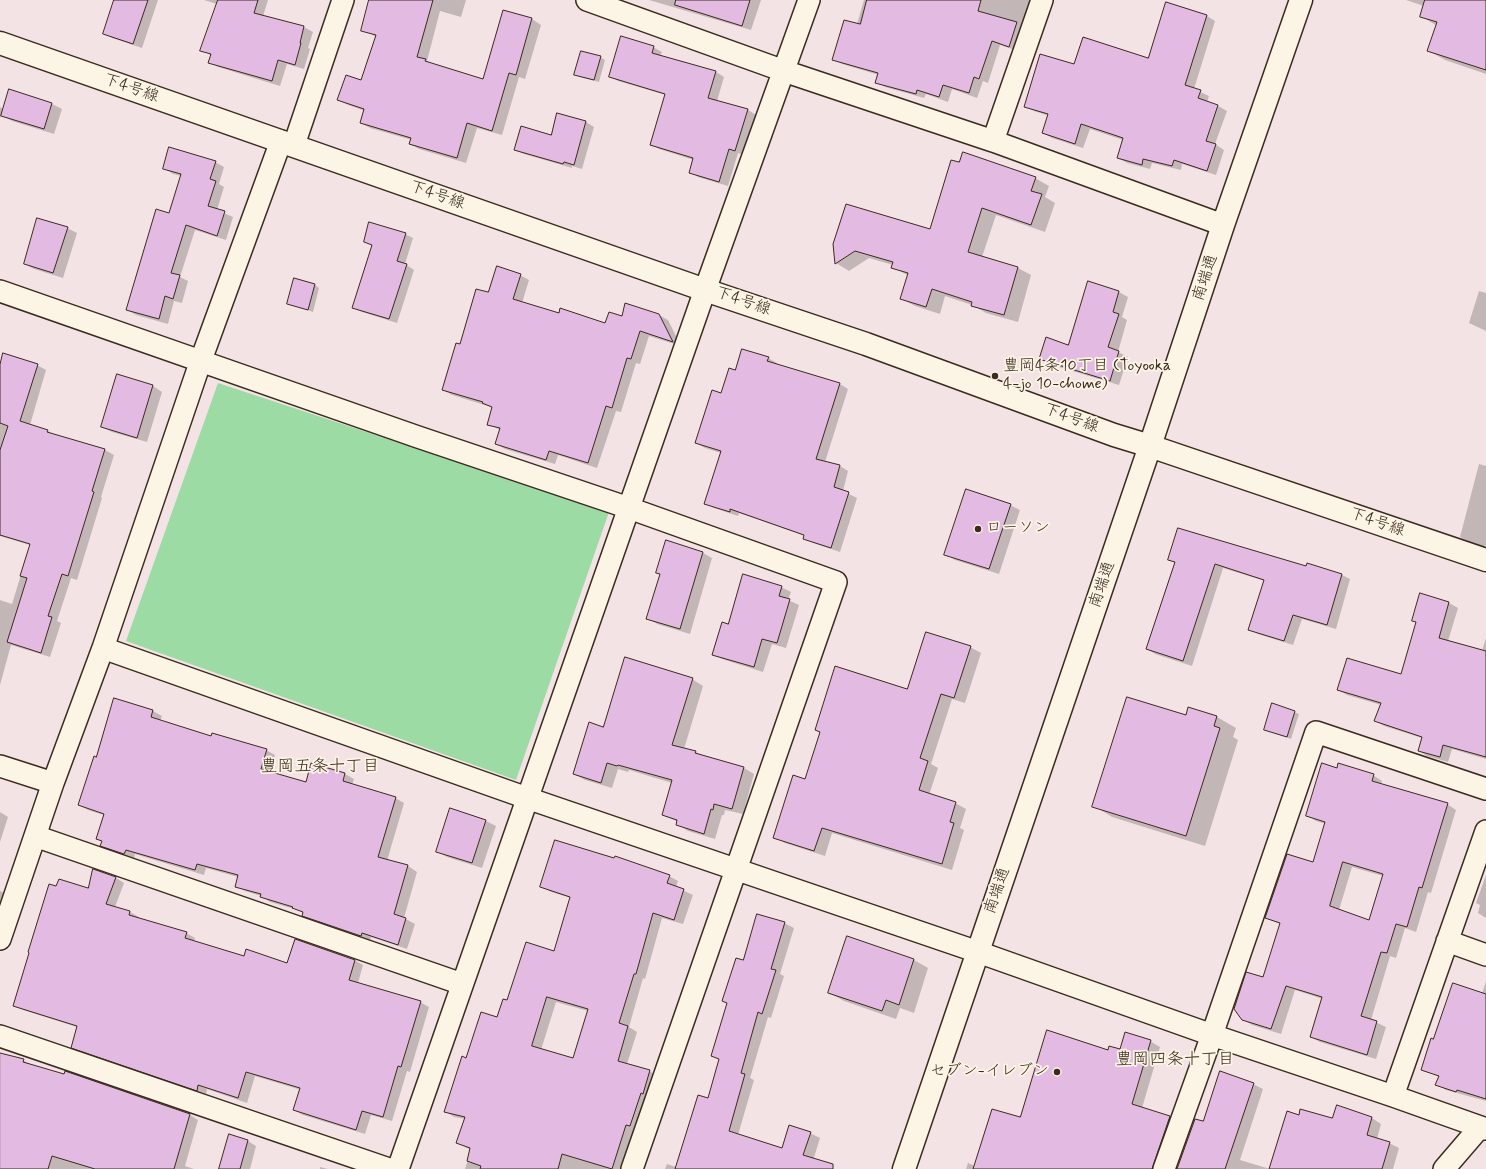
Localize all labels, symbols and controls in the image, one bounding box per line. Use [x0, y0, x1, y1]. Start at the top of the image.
street label: 下4号線 [101, 71, 161, 107]
street label: 下4号線 [407, 178, 467, 214]
street label: 南端通 [1189, 252, 1223, 304]
street label: 下4号線 [713, 284, 773, 320]
place label: 豊岡4条10丁目 (Toyooka 4-jo 10-chome) [1003, 357, 1171, 395]
marker: 豊岡4条10丁目 (Toyooka 4-jo 10-chome) [990, 371, 1000, 381]
street label: 下4号線 [1041, 400, 1101, 438]
street label: 下4号線 [1347, 505, 1407, 541]
place label: ローソン [986, 519, 1050, 539]
marker: ローソン [973, 524, 983, 534]
street label: 南端通 [1086, 559, 1120, 611]
district label: 豊岡五条十丁目 [261, 757, 379, 777]
street label: 南端通 [981, 865, 1015, 917]
district label: 豊岡四条十丁目 [1116, 1050, 1234, 1070]
place label: セブン-イレブン [930, 1062, 1049, 1082]
marker: セブン-イレブン [1052, 1067, 1062, 1077]

